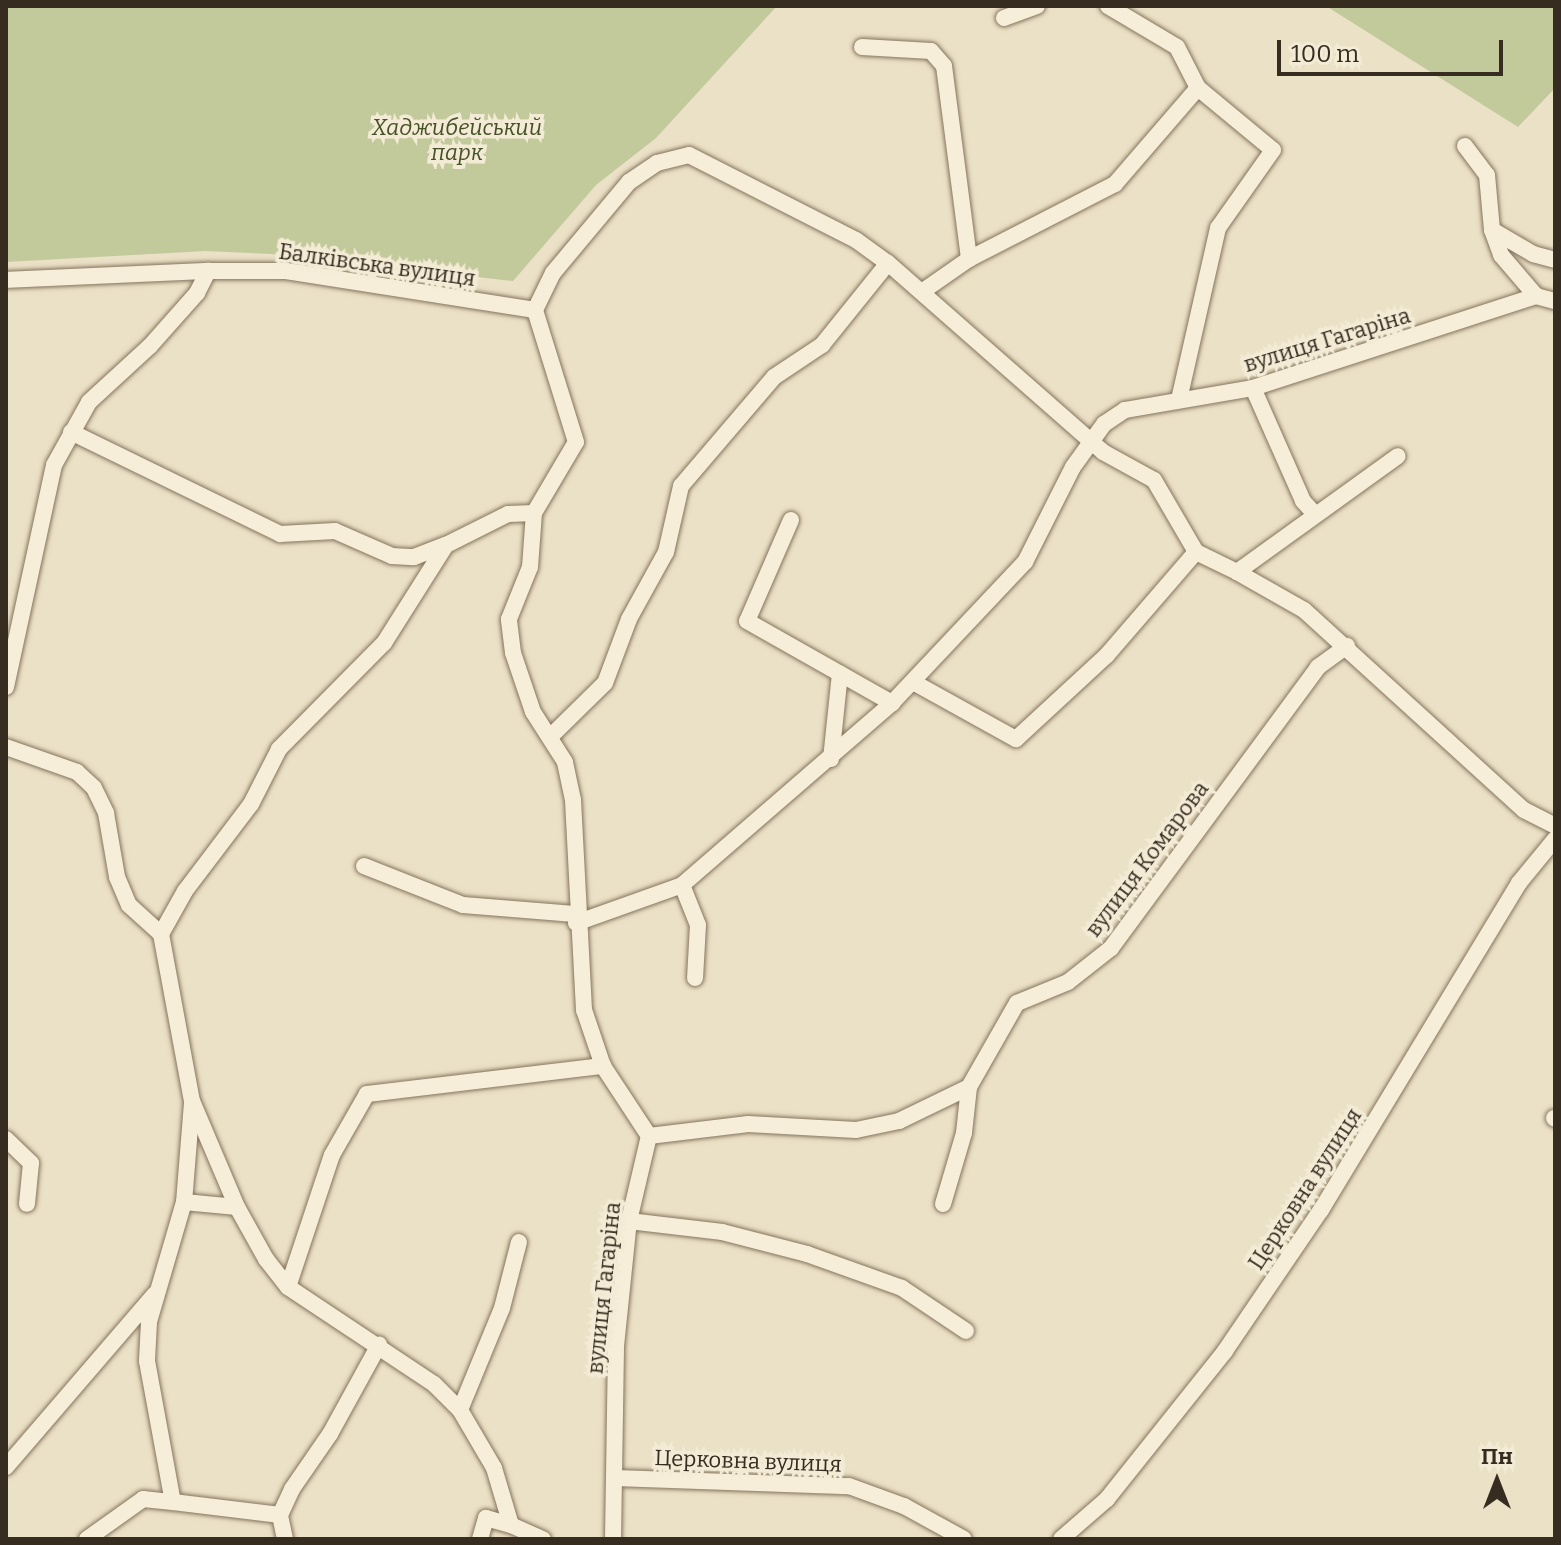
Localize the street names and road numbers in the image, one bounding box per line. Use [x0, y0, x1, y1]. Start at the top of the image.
street label: Балківська вулиця [277, 238, 477, 292]
street label: вулиця Гагаріна [1241, 302, 1413, 378]
street label: вулиця Комарова [1080, 776, 1214, 942]
street label: Церковна вулиця [1243, 1103, 1367, 1275]
street label: вулиця Гагаріна [582, 1201, 626, 1375]
street label: Церковна вулиця [654, 1445, 842, 1477]

